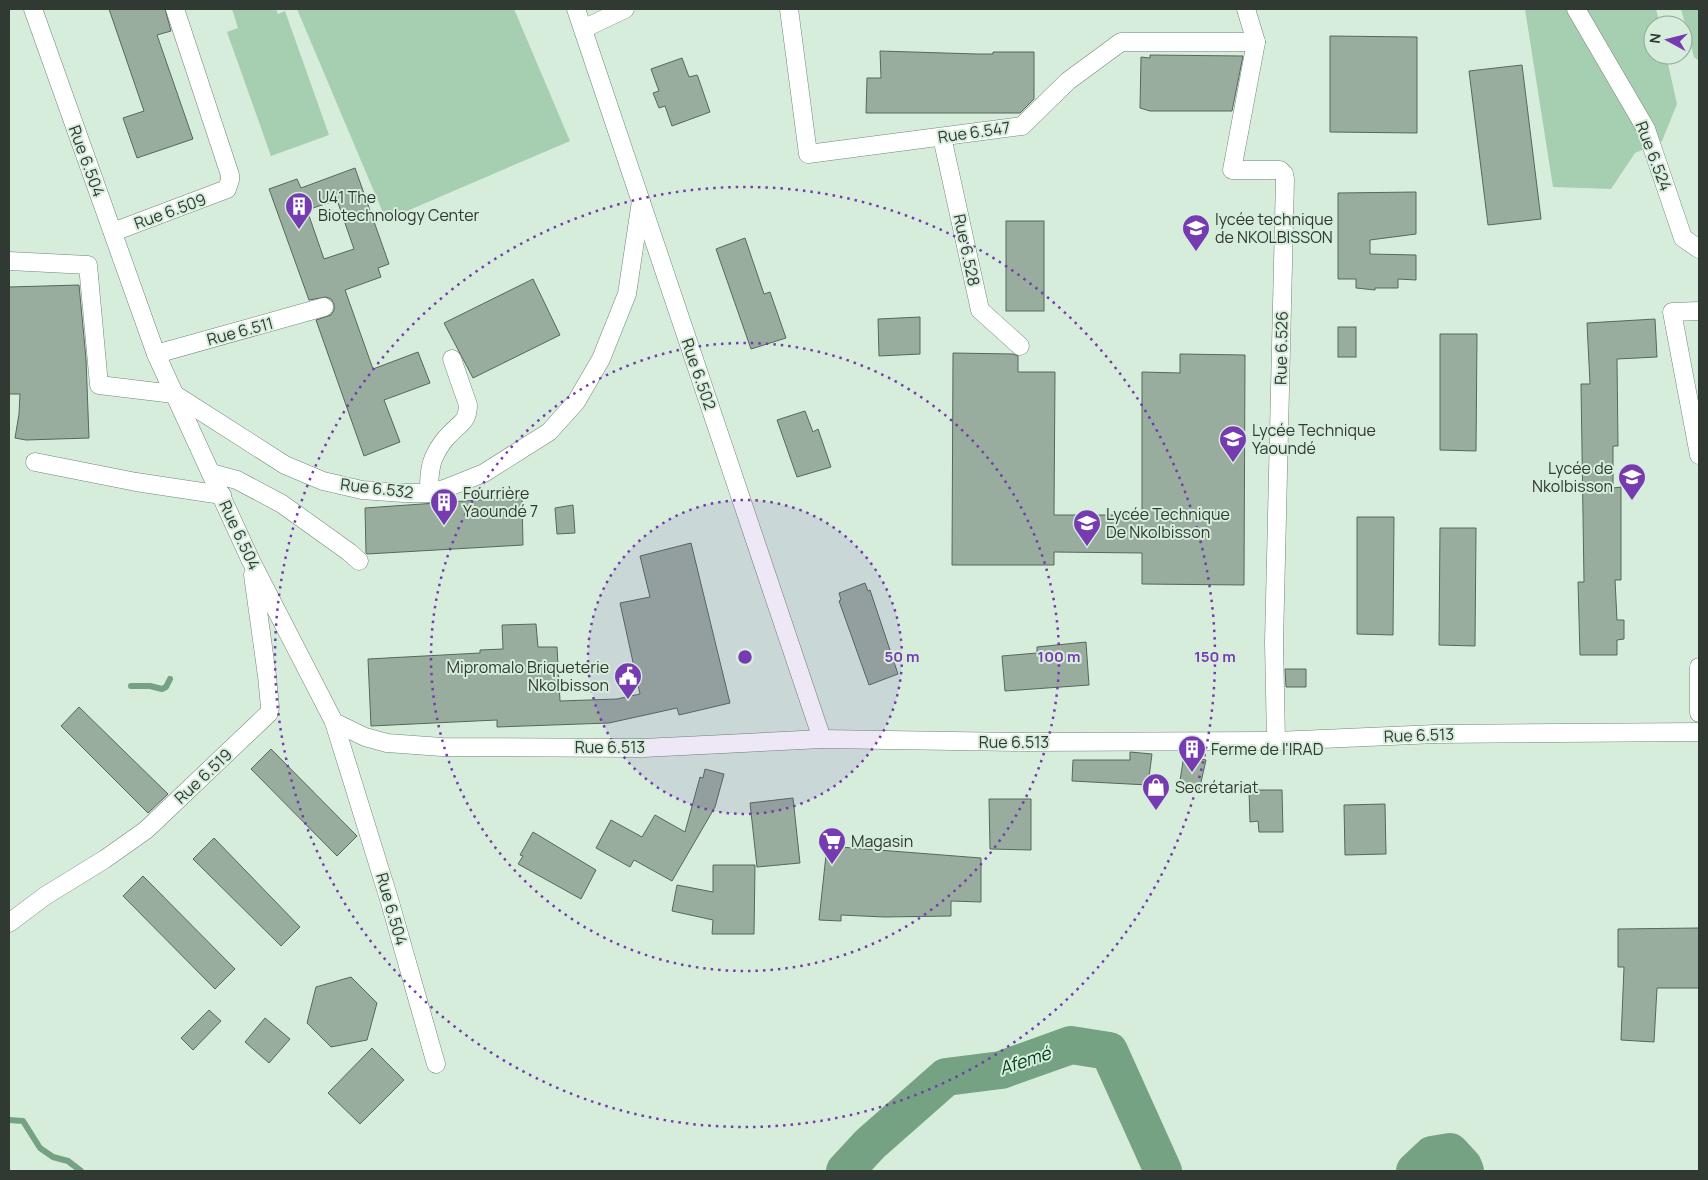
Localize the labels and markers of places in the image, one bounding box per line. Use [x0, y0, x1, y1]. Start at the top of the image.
place label: U41 The Biotechnology Center [318, 186, 480, 226]
building icon: U41 The Biotechnology Center [284, 191, 314, 230]
place label: lycée technique de NKOLBISSON [1215, 208, 1333, 248]
school or university icon: lycée technique de NKOLBISSON [1181, 213, 1211, 252]
place label: Lycée Technique Yaoundé [1252, 419, 1376, 459]
school or university icon: Lycée Technique Yaoundé [1218, 424, 1248, 463]
place label: Lycée de Nkolbisson [1532, 457, 1613, 497]
school or university icon: Lycée de Nkolbisson [1617, 462, 1647, 501]
place label: Fourrière Yaoundé 7 [463, 482, 538, 522]
building icon: Fourrière Yaoundé 7 [429, 487, 459, 526]
place label: Lycée Technique De Nkolbisson [1106, 503, 1230, 543]
school or university icon: Lycée Technique De Nkolbisson [1072, 508, 1102, 547]
centre of rings [736, 648, 754, 666]
place label: Mipromalo Briqueterie Nkolbisson [446, 656, 609, 696]
public building icon: Mipromalo Briqueterie Nkolbisson [613, 661, 643, 700]
building icon: Ferme de l'IRAD [1177, 734, 1207, 773]
place label: Ferme de l'IRAD [1211, 738, 1324, 760]
shop icon: Secrétariat [1141, 772, 1171, 811]
place label: Secrétariat [1175, 776, 1258, 798]
supermarket icon: Magasin [817, 826, 847, 865]
place label: Magasin [851, 830, 913, 852]

